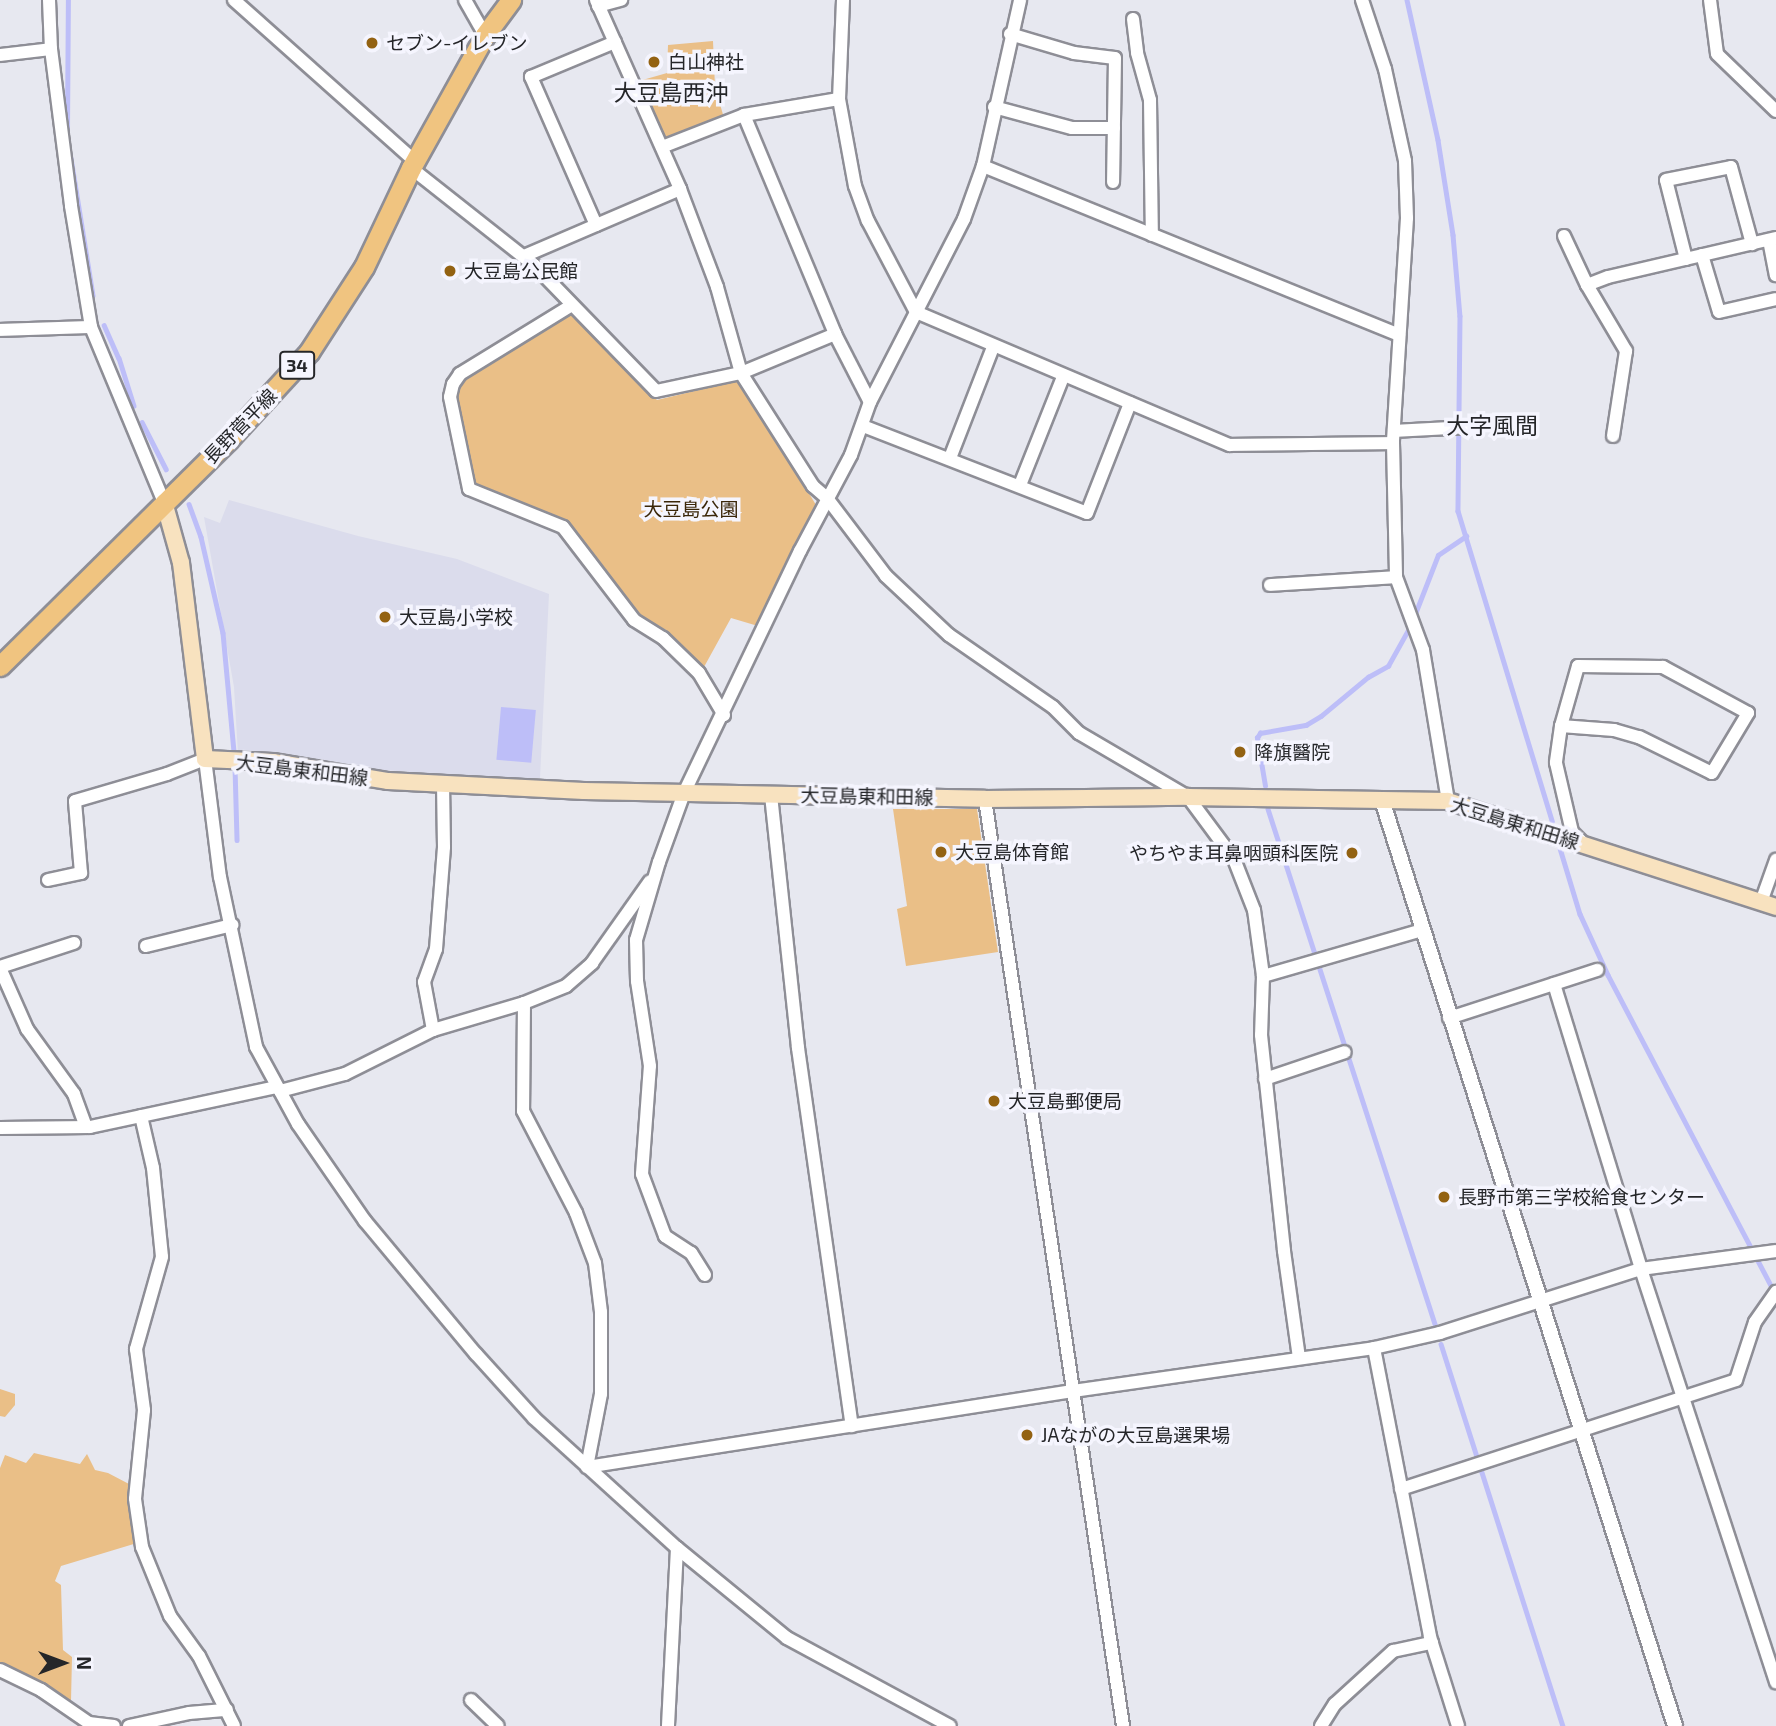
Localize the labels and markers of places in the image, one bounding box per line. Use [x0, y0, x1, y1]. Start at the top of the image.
place label: セブン-イレブン [386, 32, 528, 54]
marker: セブン-イレブン [364, 35, 380, 51]
place label: 白山神社 [668, 51, 744, 73]
marker: 白山神社 [646, 54, 662, 70]
place label: 大豆島公民館 [464, 260, 578, 282]
marker: 大豆島公民館 [442, 263, 458, 279]
place label: 大豆島小学校 [399, 606, 513, 628]
marker: 大豆島小学校 [377, 609, 393, 625]
place label: 降旗醫院 [1254, 741, 1330, 763]
marker: 降旗醫院 [1232, 744, 1248, 760]
place label: 大豆島体育館 [955, 841, 1069, 863]
place label: やちやま耳鼻咽頭科医院 [1129, 842, 1338, 864]
marker: 大豆島体育館 [933, 844, 949, 860]
marker: やちやま耳鼻咽頭科医院 [1344, 845, 1360, 861]
place label: 大豆島郵便局 [1008, 1090, 1122, 1112]
marker: 大豆島郵便局 [986, 1093, 1002, 1109]
place label: 長野市第三学校給食センター [1458, 1186, 1705, 1208]
marker: 長野市第三学校給食センター [1436, 1189, 1452, 1205]
place label: JAながの大豆島選果場 [1041, 1424, 1230, 1446]
marker: JAながの大豆島選果場 [1019, 1427, 1035, 1443]

